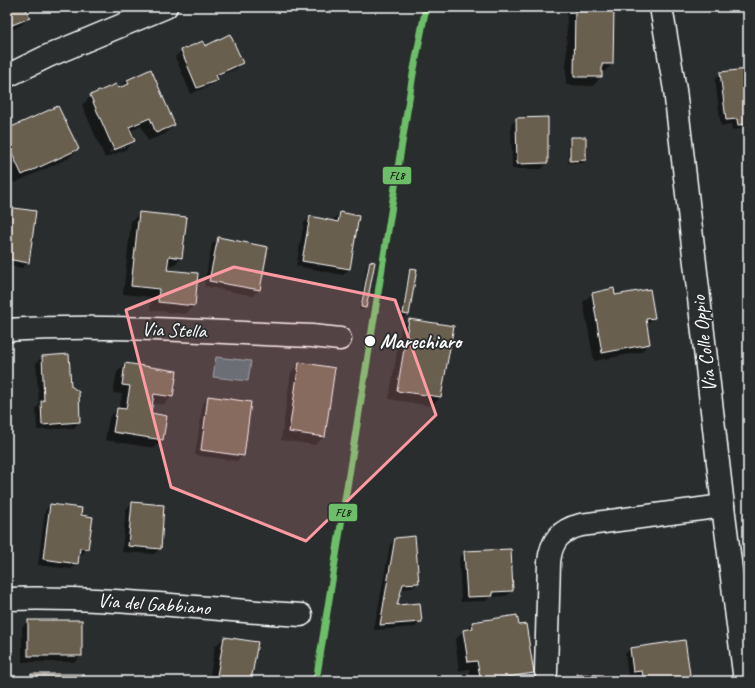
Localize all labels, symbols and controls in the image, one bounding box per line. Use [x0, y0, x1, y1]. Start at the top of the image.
line badge: FL8 [382, 166, 412, 185]
text: FL8 [390, 168, 406, 182]
street label: Via Colle Oppio [686, 293, 722, 394]
street label: Via Stella [141, 316, 208, 344]
place label: Marechiaro [380, 329, 463, 354]
marker: Marechiaro [363, 334, 377, 348]
line badge: FL8 [328, 503, 358, 522]
text: FL8 [336, 505, 352, 519]
street label: Via del Gabbiano [97, 588, 212, 620]

